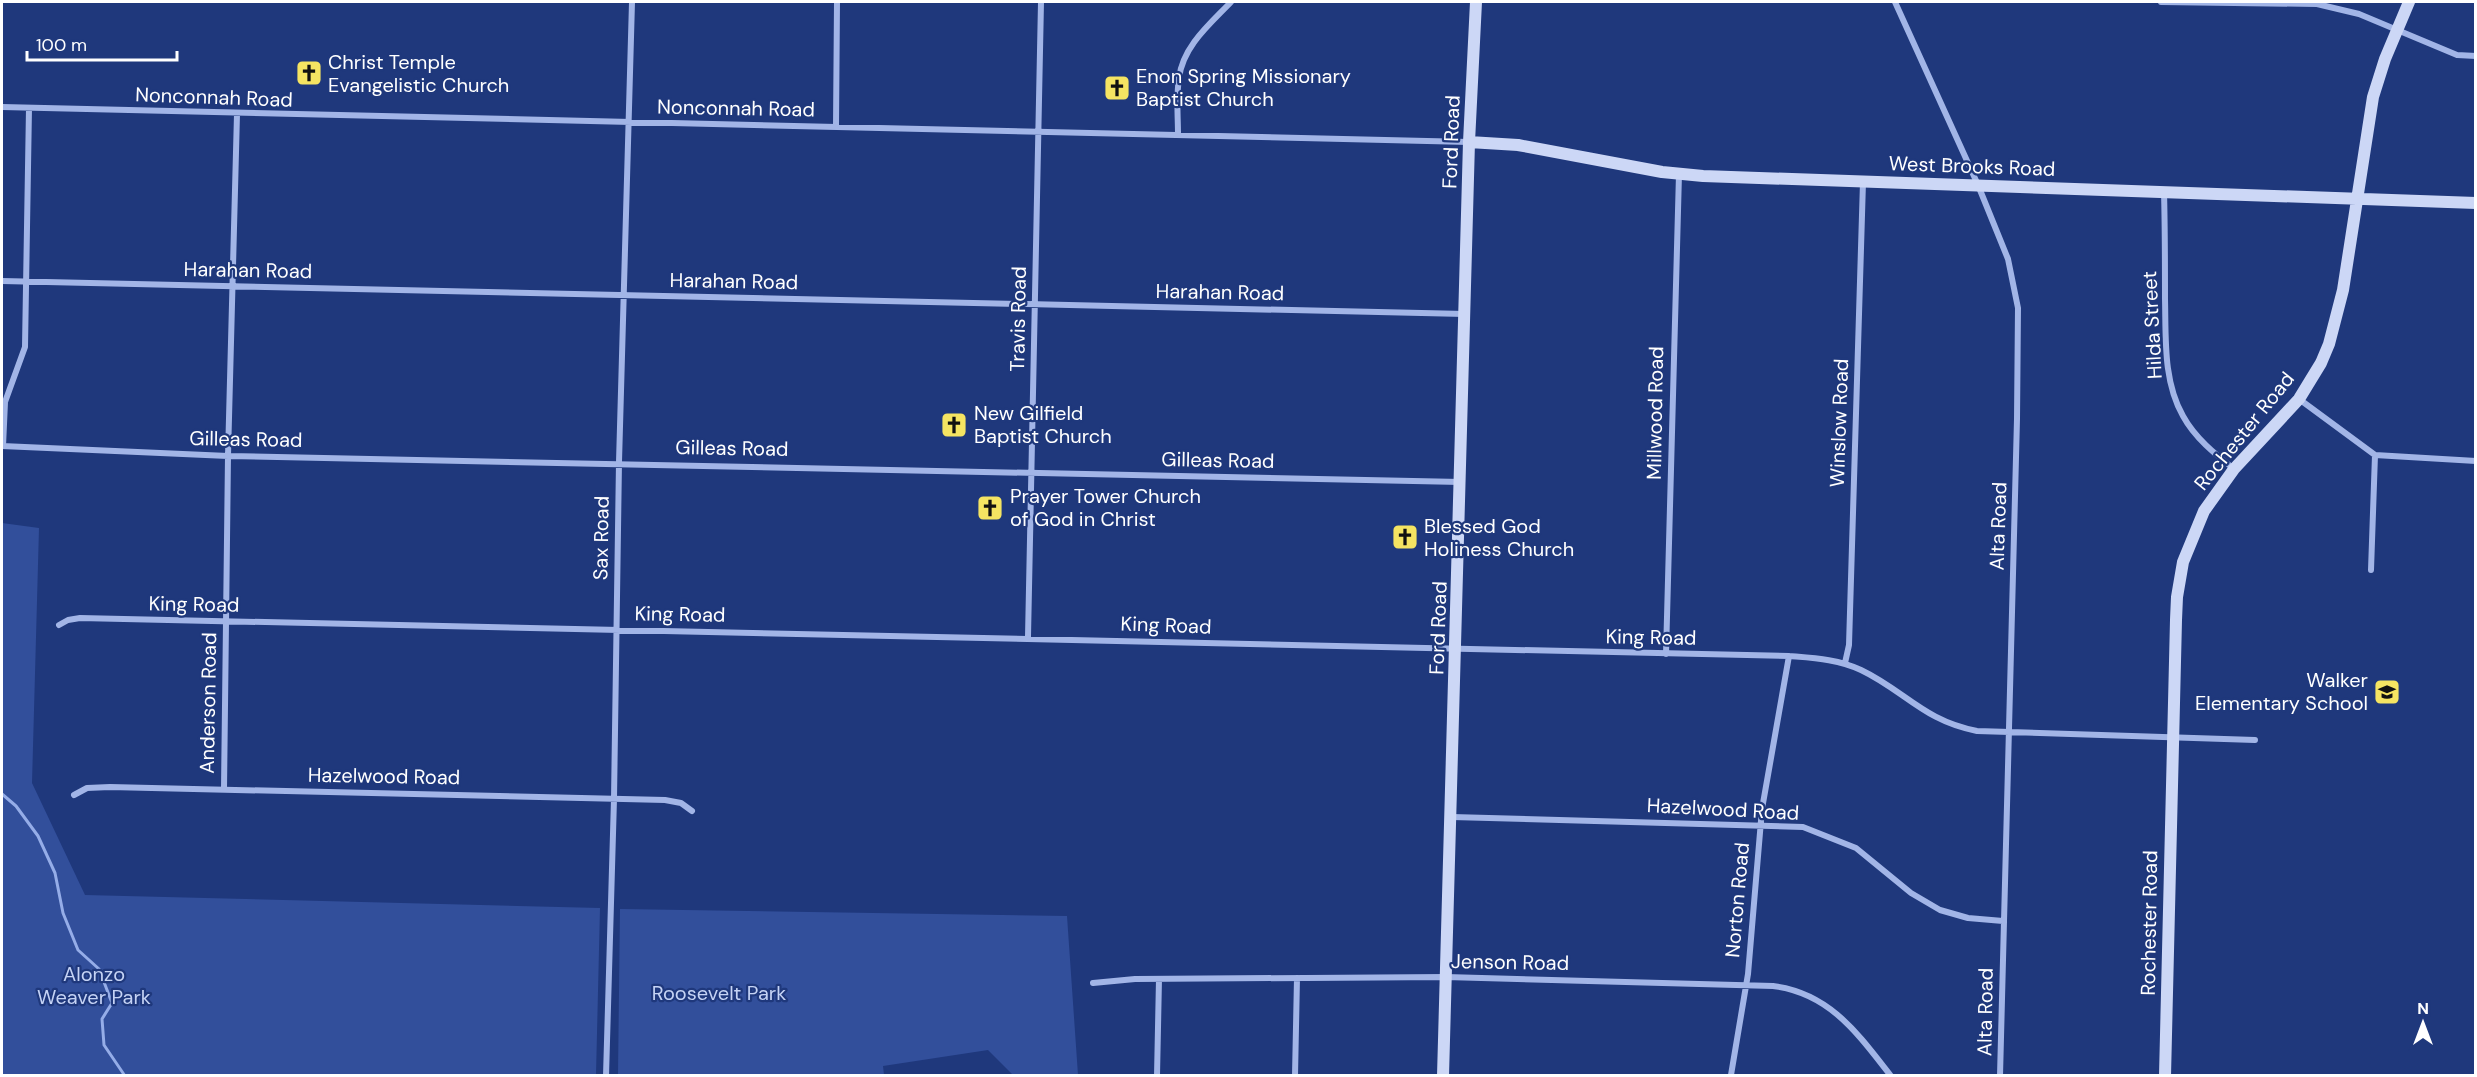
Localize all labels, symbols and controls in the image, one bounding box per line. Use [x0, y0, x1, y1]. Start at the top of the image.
scale bar [27, 24, 177, 62]
text: 100 m [36, 33, 87, 57]
place label: Christ Temple Evangelistic Church [328, 49, 509, 98]
church icon: Christ Temple Evangelistic Church [294, 58, 324, 88]
place label: Enon Spring Missionary Baptist Church [1136, 63, 1351, 112]
church icon: Enon Spring Missionary Baptist Church [1102, 73, 1132, 103]
street label: Nonconnah Road [135, 81, 293, 113]
street label: Nonconnah Road [657, 94, 815, 122]
street label: Ford Road [1436, 95, 1466, 189]
street label: West Brooks Road [1888, 150, 2056, 182]
street label: Harahan Road [184, 256, 312, 284]
street label: Travis Road [1004, 266, 1032, 372]
street label: Harahan Road [670, 267, 798, 295]
street label: Hilda Street [2136, 270, 2168, 380]
street label: Harahan Road [1156, 278, 1284, 306]
street label: Millwood Road [1641, 346, 1669, 480]
street label: Winslow Road [1824, 358, 1854, 488]
street label: Rochester Road [2188, 366, 2300, 496]
place label: New Gilfield Baptist Church [974, 400, 1112, 449]
church icon: New Gilfield Baptist Church [939, 410, 969, 440]
street label: Gilleas Road [189, 425, 303, 453]
street label: Gilleas Road [675, 434, 789, 462]
street label: Gilleas Road [1161, 446, 1275, 474]
street label: Alta Road [1983, 481, 2013, 571]
place label: Prayer Tower Church of God in Christ [1010, 483, 1201, 532]
church icon: Prayer Tower Church of God in Christ [975, 493, 1005, 523]
street label: Sax Road [587, 496, 615, 580]
place label: Blessed God Holiness Church [1424, 513, 1574, 562]
church icon: Blessed God Holiness Church [1390, 522, 1420, 552]
street label: Ford Road [1423, 581, 1453, 675]
street label: King Road [148, 590, 240, 618]
street label: King Road [634, 600, 726, 628]
street label: King Road [1120, 610, 1212, 640]
street label: King Road [1605, 623, 1697, 651]
street label: Anderson Road [194, 632, 222, 774]
place label: Walker Elementary School [2195, 667, 2368, 716]
school or university icon: Walker Elementary School [2372, 677, 2402, 707]
street label: Hazelwood Road [308, 762, 460, 790]
street label: Hazelwood Road [1646, 792, 1800, 826]
street label: Norton Road [1719, 841, 1755, 959]
street label: Rochester Road [2135, 850, 2163, 996]
street label: Jenson Road [1451, 948, 1569, 976]
park label: Alonzo Weaver Park [37, 961, 151, 1010]
street label: Alta Road [1971, 968, 1999, 1056]
park label: Roosevelt Park [652, 980, 786, 1006]
north arrow [2393, 993, 2453, 1053]
text: N [2417, 998, 2429, 1019]

